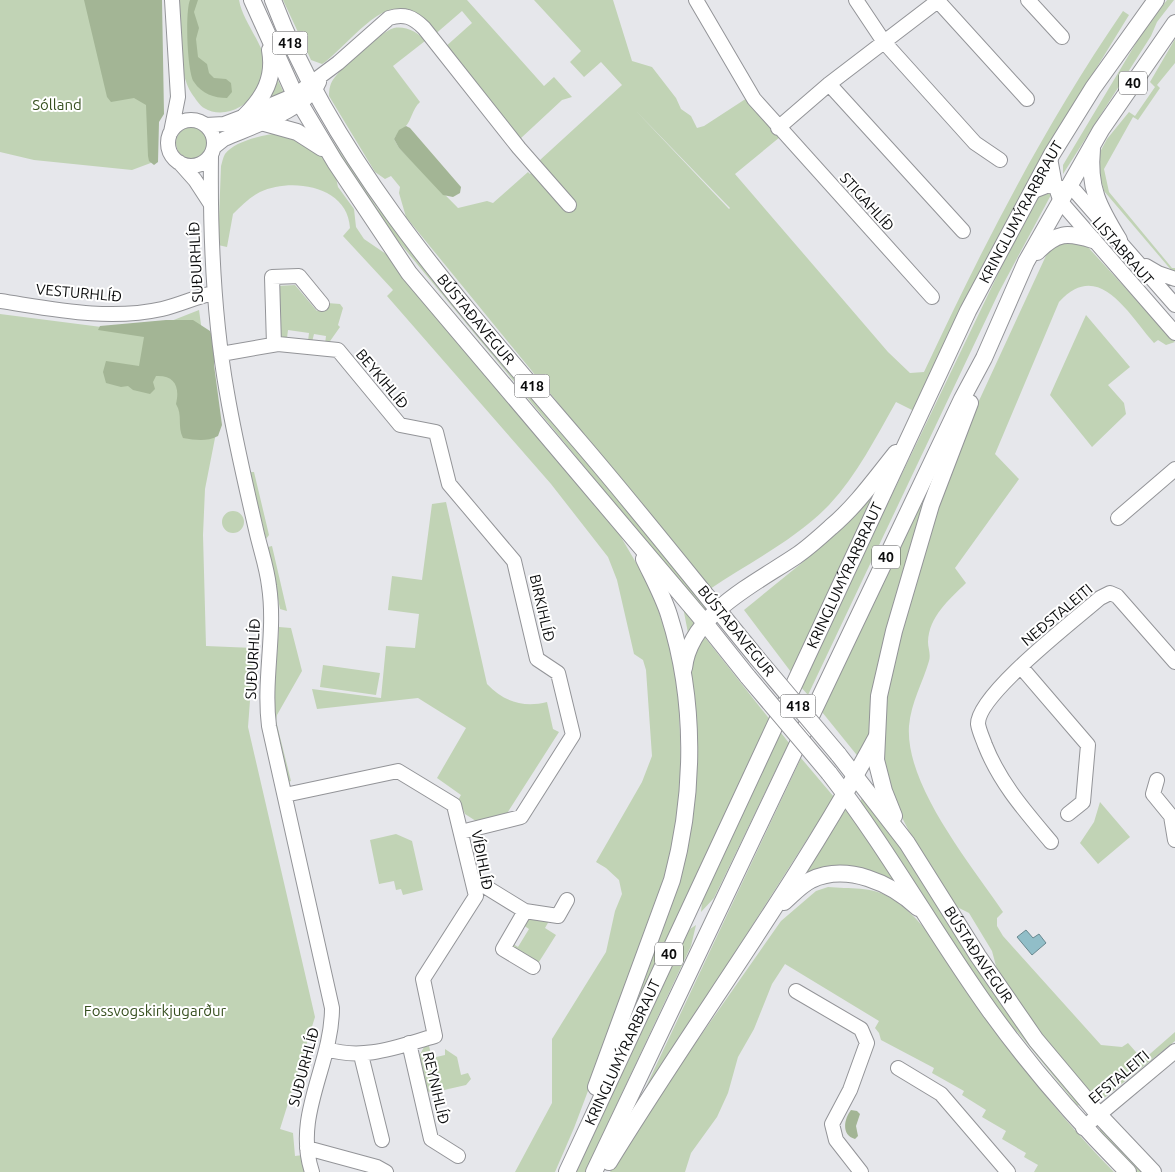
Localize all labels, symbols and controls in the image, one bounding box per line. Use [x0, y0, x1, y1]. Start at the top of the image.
road number: 418 [272, 32, 308, 54]
road number: 40 [1119, 72, 1147, 95]
park label: Sólland [32, 96, 82, 113]
street label: KRINGLUMÝRARBRAUT [975, 137, 1066, 286]
street label: STIGAHLÍÐ [837, 169, 898, 234]
street label: LISTABRAUT [1089, 213, 1158, 289]
street label: SUÐURHLÍÐ [185, 221, 206, 303]
street label: BÚSTAÐAVEGUR [434, 270, 518, 368]
street label: VESTURHLÍÐ [35, 280, 123, 305]
street label: BEYKIHLÍÐ [353, 345, 412, 412]
road number: 418 [514, 374, 550, 398]
street label: KRINGLUMÝRARBRAUT [803, 499, 886, 651]
road number: 40 [872, 546, 900, 568]
street label: BIRKIHLÍÐ [527, 573, 558, 643]
street label: NEÐSTALEITI [1018, 580, 1096, 649]
street label: BÚSTAÐAVEGUR [695, 582, 778, 679]
street label: SUÐURHLÍÐ [242, 618, 263, 700]
road number: 418 [780, 694, 816, 718]
street label: VÍÐIHLÍÐ [468, 828, 497, 891]
street label: BÚSTAÐAVEGUR [941, 903, 1017, 1006]
road number: 40 [655, 942, 683, 966]
street label: KRINGLUMÝRARBRAUT [581, 976, 664, 1128]
park label: Fossvogskirkjugarður [84, 1002, 227, 1019]
street label: SUÐURHLÍÐ [285, 1025, 322, 1108]
street label: EFSTALEITI [1085, 1046, 1152, 1107]
street label: REYNIHLÍÐ [420, 1050, 453, 1126]

